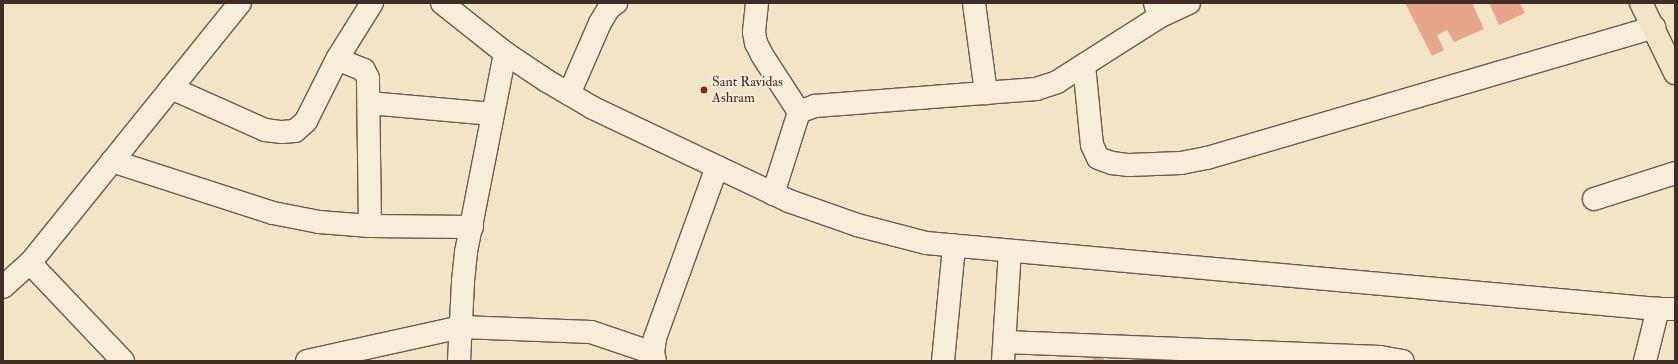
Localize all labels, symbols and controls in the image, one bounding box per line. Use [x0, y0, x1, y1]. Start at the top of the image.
place label: Sant Ravidas Ashram [712, 74, 783, 106]
marker: Sant Ravidas Ashram [699, 85, 709, 95]

